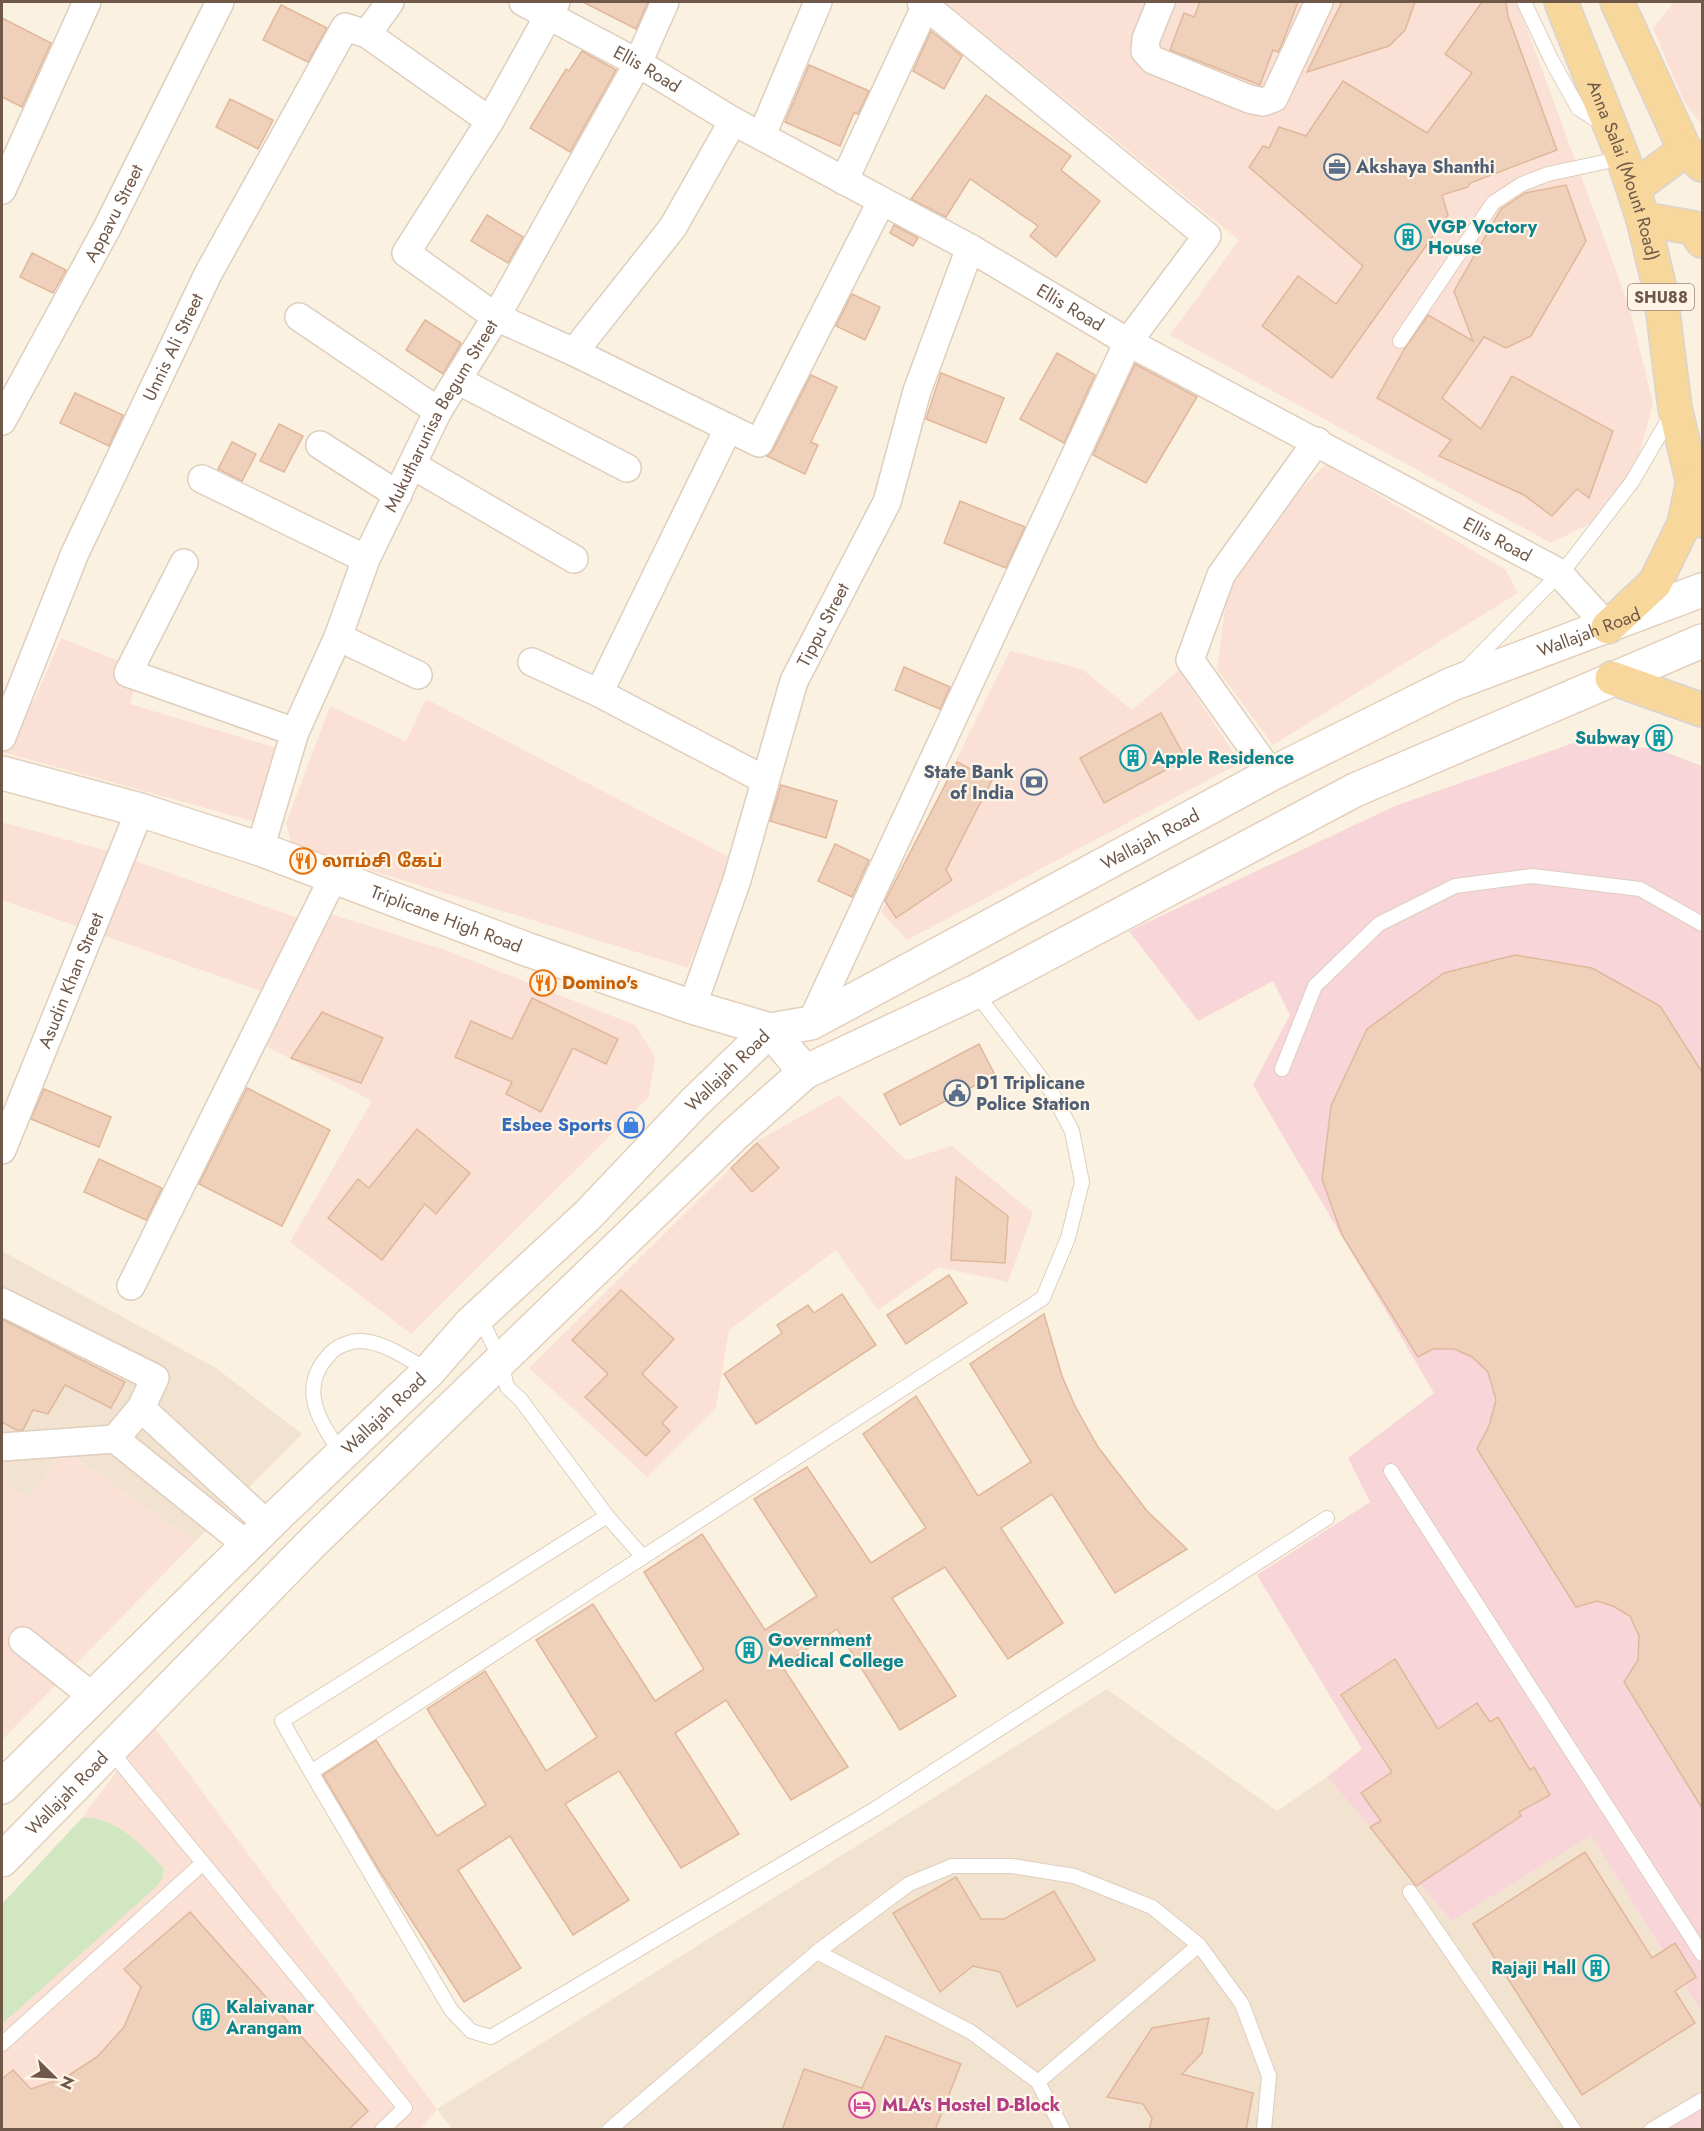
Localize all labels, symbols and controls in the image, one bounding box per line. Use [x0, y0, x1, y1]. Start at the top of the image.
street label: Ellis Road [609, 39, 686, 99]
street label: Anna Salai (Mount Road) [1580, 76, 1666, 264]
office icon: Akshaya Shanthi [1322, 152, 1352, 182]
place label: Akshaya Shanthi [1355, 154, 1495, 180]
street label: Appavu Street [78, 159, 150, 267]
place label: VGP Voctory House [1427, 214, 1538, 261]
building icon: VGP Voctory House [1393, 222, 1423, 252]
street label: Ellis Road [1032, 277, 1109, 338]
road number: SHU88 [1628, 284, 1694, 310]
street label: Unnis Ali Street [136, 288, 210, 405]
street label: Mukutharunisa Begum Street [378, 314, 505, 517]
street label: Ellis Road [1458, 511, 1536, 569]
street label: Tippu Street [791, 578, 856, 671]
street label: Wallajah Road [1534, 601, 1644, 664]
building icon: Subway [1644, 723, 1674, 753]
place label: Subway [1575, 725, 1641, 751]
building icon: Apple Residence [1118, 743, 1148, 773]
place label: Apple Residence [1151, 745, 1294, 771]
place label: State Bank of India [923, 759, 1015, 806]
bank icon: State Bank of India [1019, 767, 1049, 797]
street label: Wallajah Road [1096, 802, 1204, 877]
restaurant icon: லாம்சி கேப் [288, 846, 318, 876]
place label: லாம்சி கேப் [322, 848, 442, 874]
street label: Triplicane High Road [367, 879, 526, 959]
street label: Asudin Khan Street [32, 908, 110, 1052]
restaurant icon: Domino's [528, 968, 558, 998]
place label: Domino's [562, 970, 638, 996]
street label: Wallajah Road [679, 1024, 776, 1118]
place label: D1 Triplicane Police Station [976, 1070, 1090, 1117]
public building icon: D1 Triplicane Police Station [942, 1078, 972, 1108]
shop icon: Esbee Sports [616, 1110, 646, 1140]
place label: Esbee Sports [501, 1112, 612, 1138]
street label: Wallajah Road [336, 1367, 432, 1461]
place label: Government Medical College [768, 1627, 904, 1674]
building icon: Government Medical College [734, 1635, 764, 1665]
street label: Wallajah Road [20, 1746, 114, 1841]
building icon: Rajaji Hall [1581, 1953, 1611, 1983]
place label: Rajaji Hall [1491, 1955, 1576, 1981]
place label: Kalaivanar Arangam [225, 1994, 315, 2041]
building icon: Kalaivanar Arangam [191, 2002, 221, 2032]
north arrow [24, 2047, 84, 2107]
text: N [54, 2072, 80, 2093]
hotel icon: MLA's Hostel D-Block [847, 2090, 877, 2120]
place label: MLA's Hostel D-Block [882, 2092, 1061, 2118]

